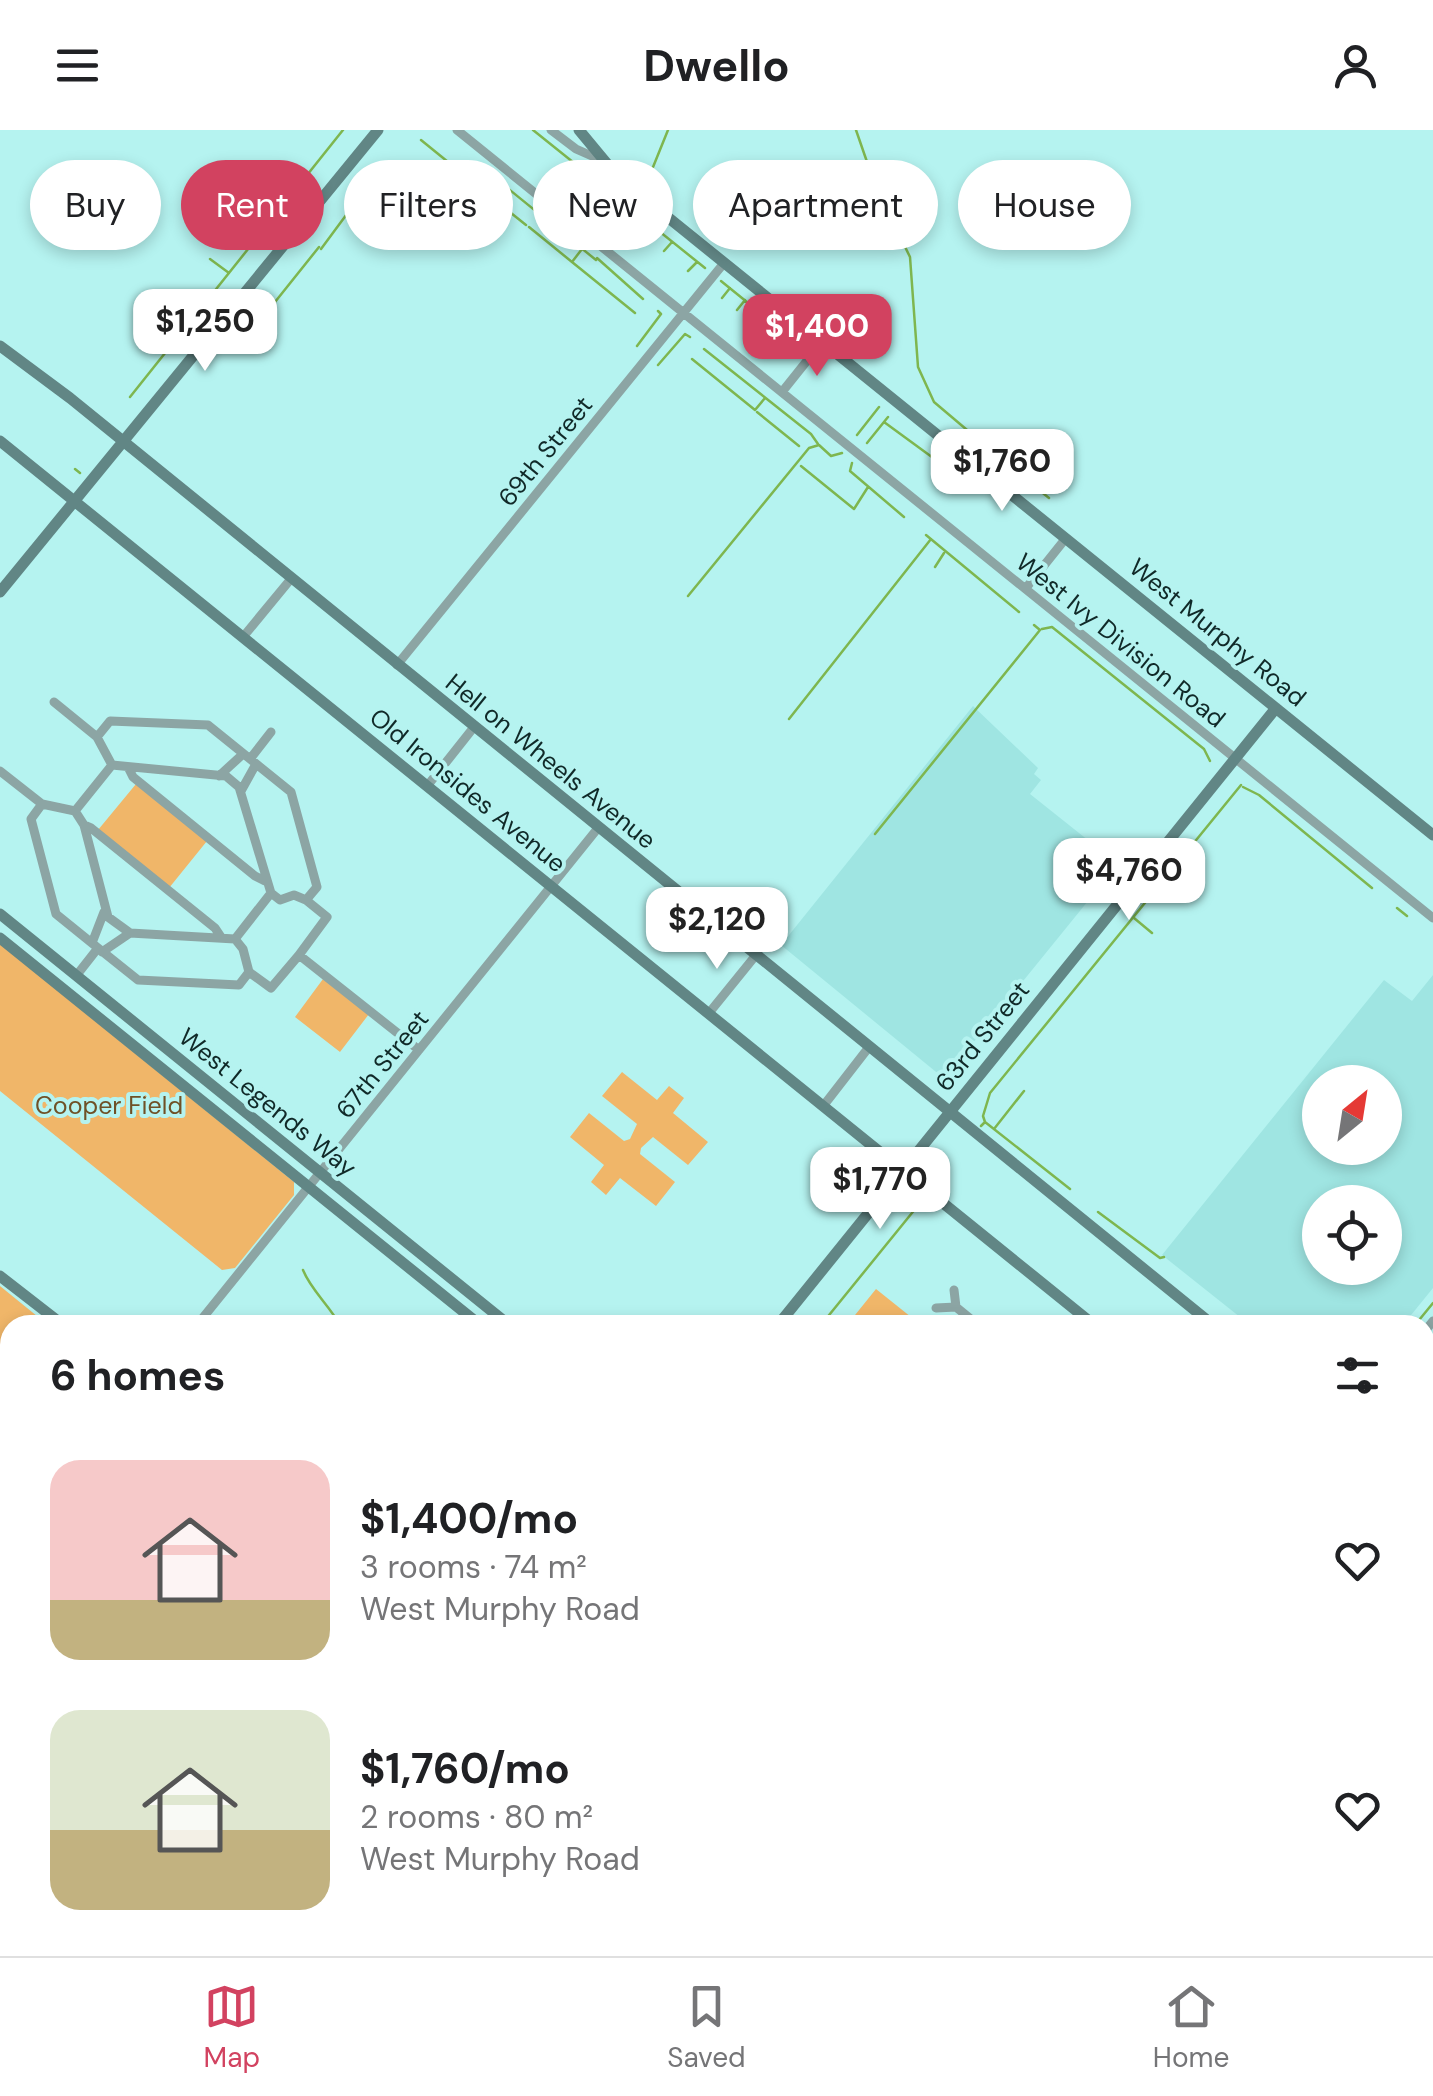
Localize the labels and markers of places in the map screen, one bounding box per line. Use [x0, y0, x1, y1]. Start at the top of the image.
pin: $1,250 [124, 289, 286, 374]
pin: $1,400 [736, 294, 898, 379]
pin: $1,760 [921, 429, 1083, 514]
pin: $4,760 [1048, 838, 1210, 923]
pin: $2,120 [636, 887, 798, 972]
pin: $1,770 [799, 1147, 961, 1232]

